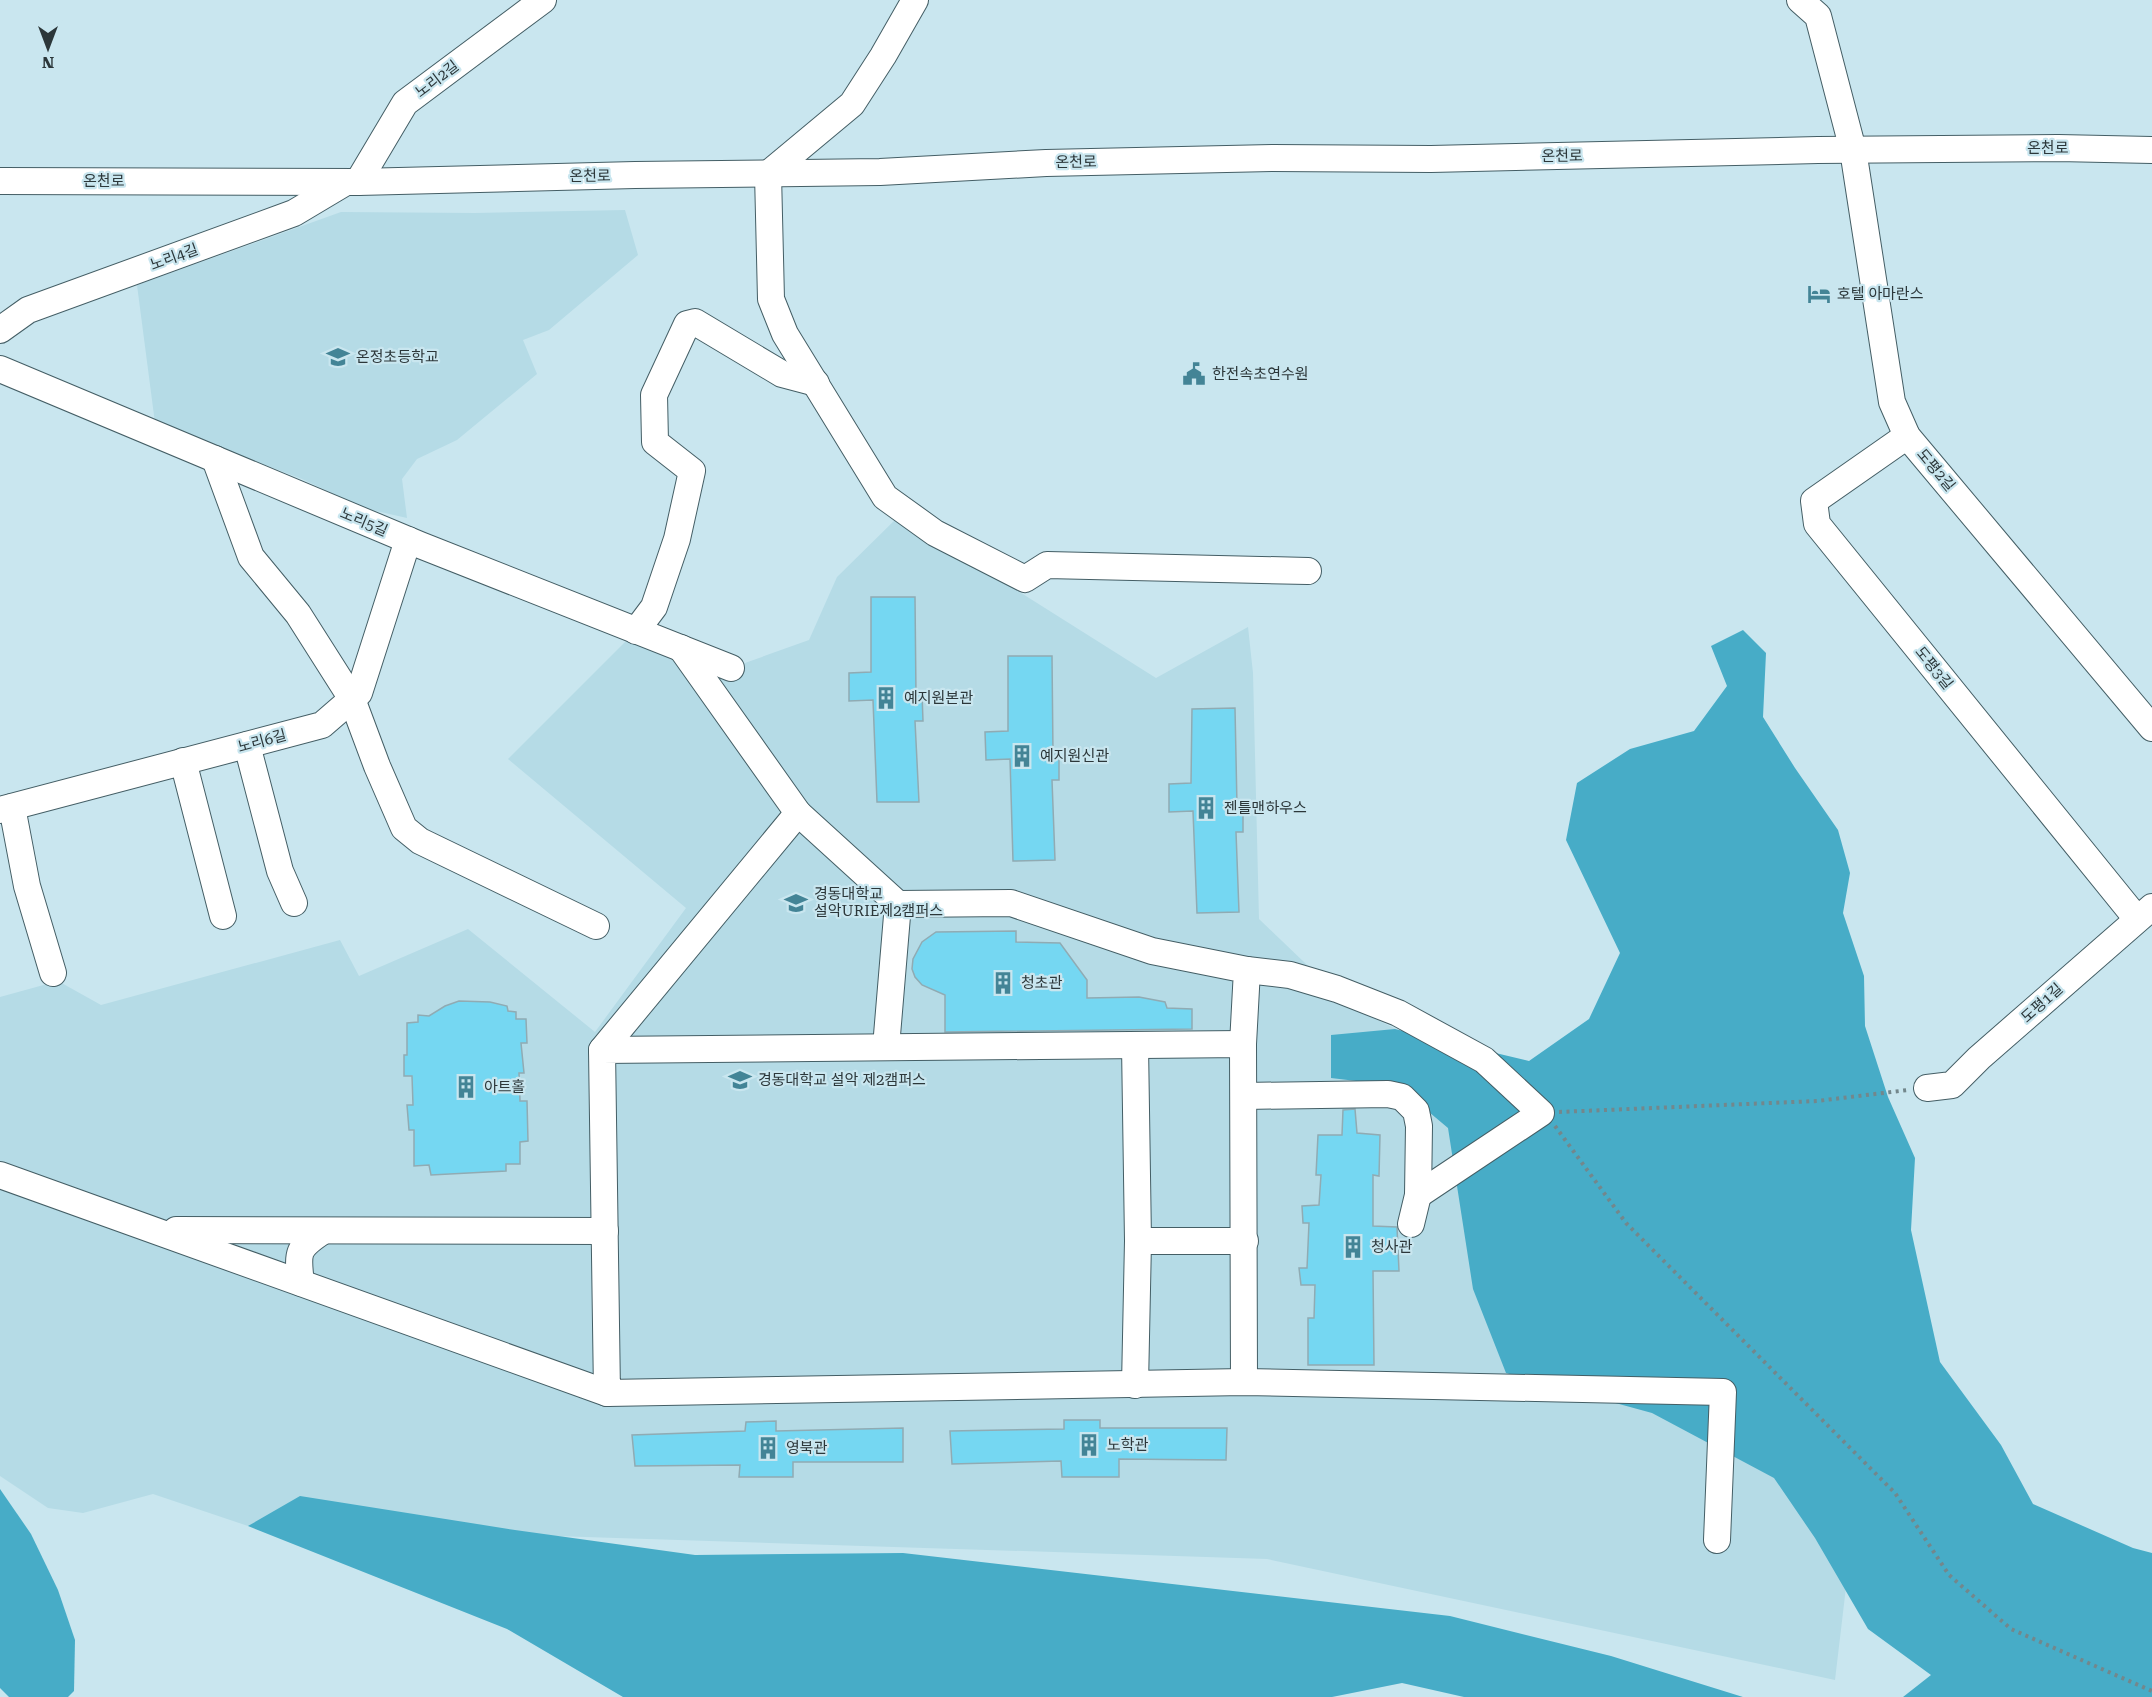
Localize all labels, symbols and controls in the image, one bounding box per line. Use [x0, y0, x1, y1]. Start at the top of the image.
north arrow [18, 18, 78, 78]
text: N [42, 53, 54, 72]
street label: 노리2길 [412, 57, 462, 101]
street label: 온천로 [2027, 139, 2069, 157]
street label: 온천로 [1541, 147, 1583, 165]
street label: 온천로 [1055, 153, 1097, 171]
street label: 온천로 [569, 167, 611, 185]
street label: 온천로 [83, 172, 125, 190]
street label: 노리4길 [148, 240, 200, 274]
hotel icon: 호텔 아마란스 [1806, 281, 1832, 307]
place label: 호텔 아마란스 [1837, 285, 1924, 303]
school or university icon: 온정초등학교 [325, 344, 351, 370]
place label: 온정초등학교 [356, 348, 439, 366]
public building icon: 한전속초연수원 [1181, 361, 1207, 387]
place label: 한전속초연수원 [1212, 365, 1309, 383]
street label: 도평2길 [1913, 445, 1959, 495]
street label: 노리5길 [338, 504, 390, 540]
street label: 도평3길 [1911, 643, 1957, 693]
building icon: 예지원본관 [873, 685, 899, 711]
place label: 예지원본관 [904, 689, 973, 707]
street label: 노리6길 [236, 726, 288, 756]
building icon: 예지원신관 [1009, 743, 1035, 769]
place label: 예지원신관 [1040, 747, 1109, 765]
building icon: 젠틀맨하우스 [1193, 795, 1219, 821]
place label: 젠틀맨하우스 [1224, 799, 1307, 817]
place label: 경동대학교 설악URIE제2캠퍼스 [814, 885, 943, 920]
school or university icon: 경동대학교 설악URIE제2캠퍼스 [783, 890, 809, 916]
building icon: 청초관 [990, 970, 1016, 996]
place label: 청초관 [1021, 974, 1063, 992]
street label: 도평1길 [2017, 980, 2067, 1026]
school or university icon: 경동대학교 설악 제2캠퍼스 [727, 1067, 753, 1093]
place label: 경동대학교 설악 제2캠퍼스 [758, 1071, 926, 1089]
building icon: 아트홀 [453, 1074, 479, 1100]
place label: 아트홀 [484, 1078, 525, 1096]
building icon: 청사관 [1340, 1234, 1366, 1260]
place label: 청사관 [1371, 1238, 1413, 1256]
building icon: 노학관 [1076, 1432, 1102, 1458]
building icon: 영북관 [755, 1435, 781, 1461]
place label: 노학관 [1107, 1436, 1149, 1454]
place label: 영북관 [786, 1439, 828, 1457]

